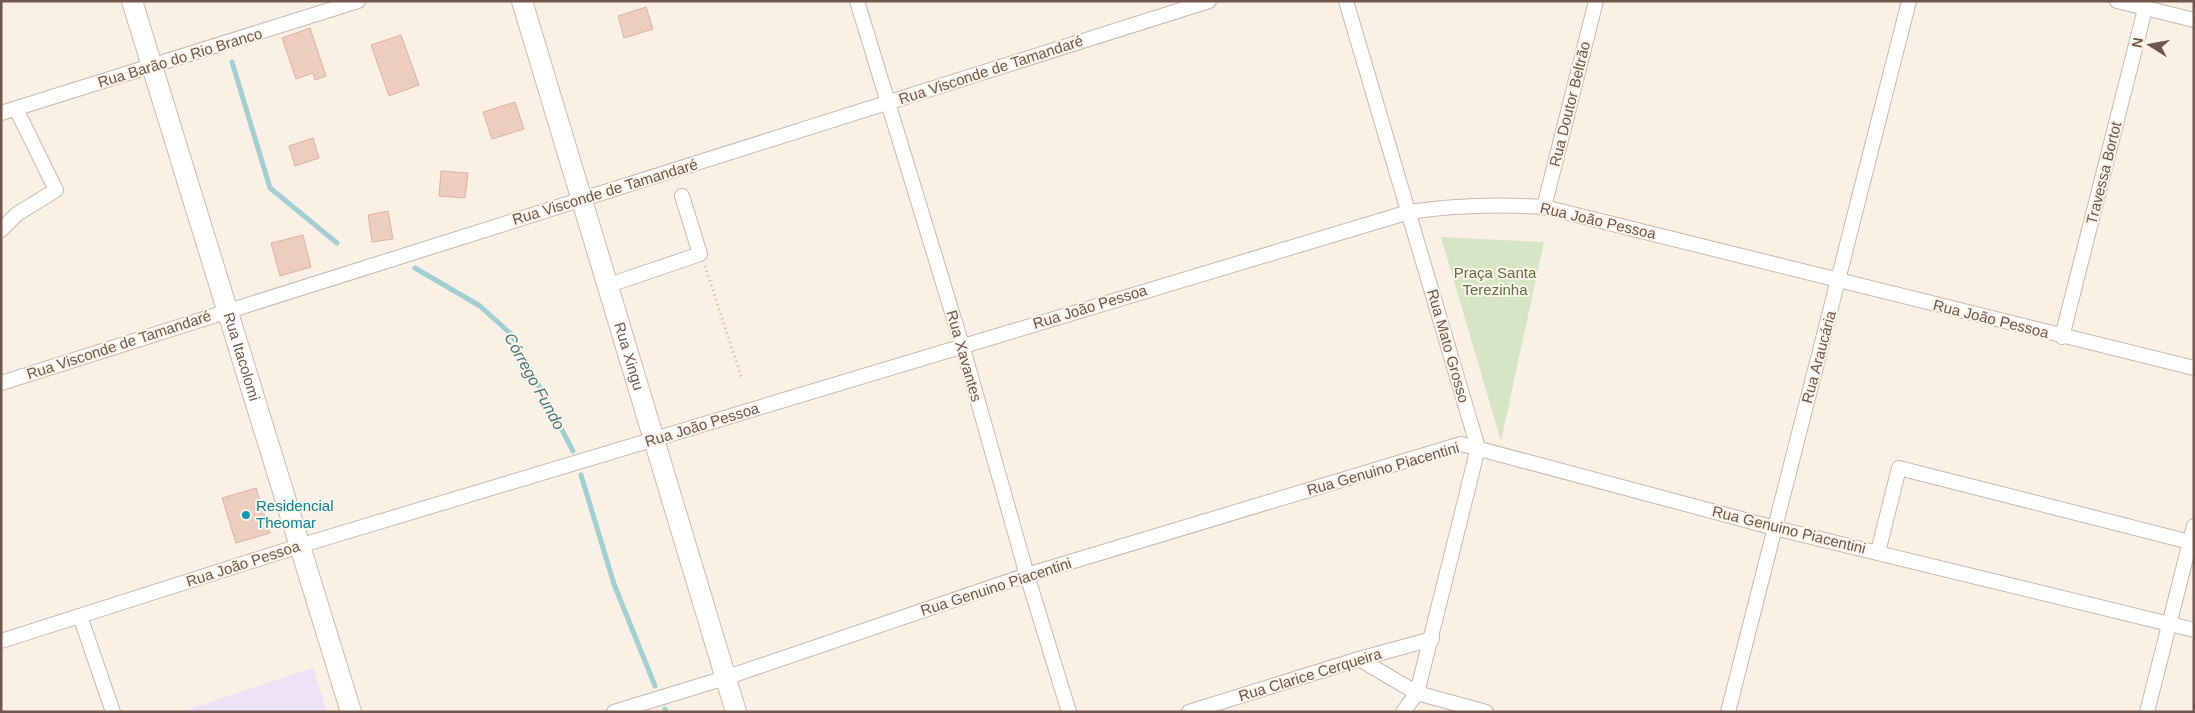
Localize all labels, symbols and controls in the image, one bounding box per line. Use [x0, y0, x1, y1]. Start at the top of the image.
north arrow [2125, 20, 2175, 70]
street label: Rua Barão do Rio Branco [96, 24, 264, 91]
street label: Rua Visconde de Tamandaré [896, 32, 1085, 107]
text: N [2128, 36, 2146, 49]
street label: Rua Doutor Beltrão [1546, 40, 1593, 168]
street label: Travessa Bortot [2083, 119, 2125, 226]
street label: Rua Visconde de Tamandaré [510, 155, 700, 228]
street label: Rua João Pessoa [1539, 199, 1658, 242]
park label: Praça Santa Terezinha [1454, 264, 1537, 298]
street label: Rua João Pessoa [1031, 281, 1150, 332]
street label: Rua Mato Grosso [1424, 287, 1473, 405]
street label: Rua João Pessoa [1932, 296, 2051, 341]
street label: Rua Visconde de Tamandaré [24, 307, 213, 382]
street label: Rua Xavantes [943, 308, 986, 403]
street label: Rua Araucária [1798, 308, 1839, 405]
street label: Rua Itacolomi [220, 310, 264, 403]
street label: Rua Xingu [611, 320, 648, 392]
water label: Córrego Fundo [501, 330, 568, 433]
street label: Rua João Pessoa [643, 399, 762, 450]
street label: Rua Genuino Piacentini [1305, 439, 1461, 498]
place label: Residencial Theomar [256, 497, 334, 531]
street label: Rua Genuino Piacentini [1711, 502, 1868, 557]
marker: Residencial Theomar [240, 509, 252, 521]
street label: Rua João Pessoa [184, 537, 302, 590]
street label: Rua Genuino Piacentini [918, 554, 1073, 619]
street label: Rua Clarice Cerqueira [1236, 645, 1384, 704]

